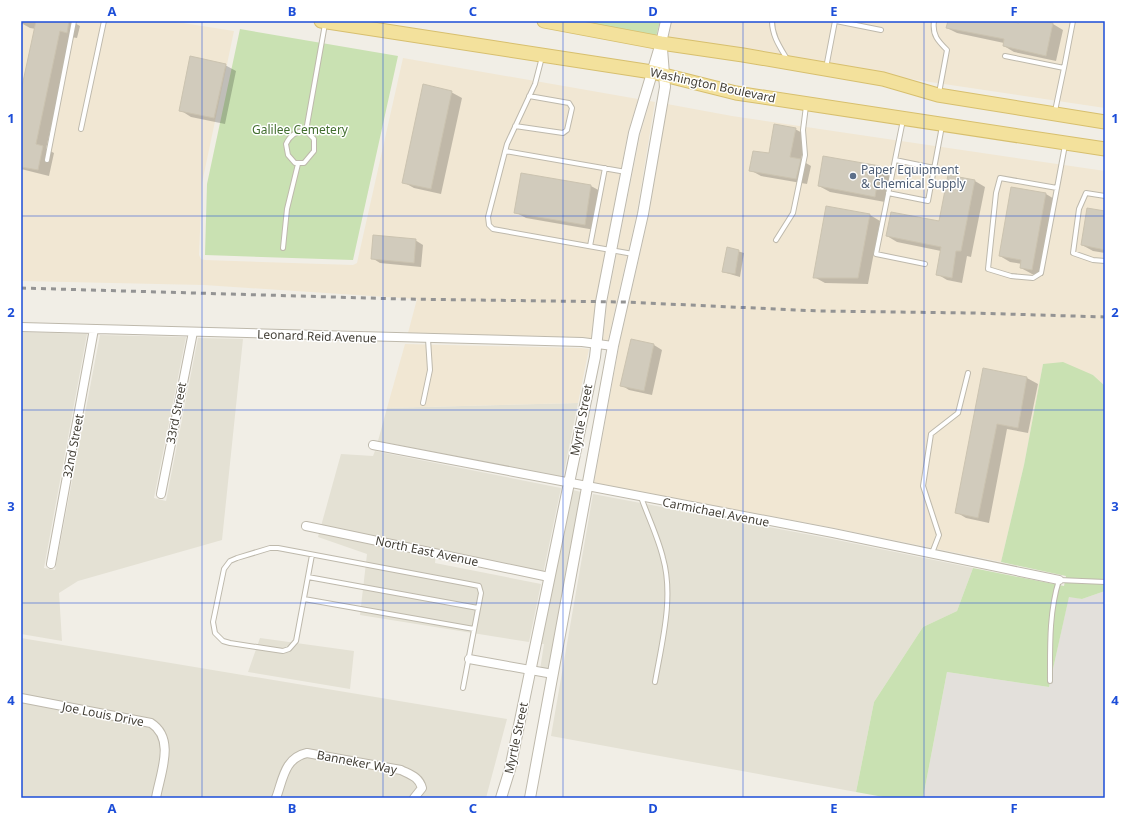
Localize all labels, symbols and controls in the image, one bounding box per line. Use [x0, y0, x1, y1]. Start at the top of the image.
text: A [108, 2, 117, 20]
text: B [288, 2, 296, 20]
text: C [469, 2, 477, 20]
text: D [648, 2, 658, 20]
text: E [830, 2, 838, 20]
text: F [1010, 2, 1018, 20]
street label: Washington Boulevard [649, 63, 777, 107]
text: 1 [7, 109, 15, 127]
text: 1 [1111, 109, 1119, 127]
park label: Galilee Cemetery [252, 121, 349, 138]
place label: Paper Equipment & Chemical Supply [861, 161, 967, 192]
marker: Paper Equipment & Chemical Supply [848, 171, 858, 181]
text: 2 [7, 303, 15, 321]
text: 2 [1111, 303, 1119, 321]
street label: Leonard Reid Avenue [257, 325, 377, 347]
street label: 33rd Street [162, 380, 190, 445]
street label: Myrtle Street [566, 382, 596, 457]
street label: 32nd Street [58, 412, 88, 480]
street label: Carmichael Avenue [661, 493, 771, 531]
text: 3 [7, 497, 15, 515]
text: 3 [1111, 497, 1119, 515]
street label: North East Avenue [374, 532, 480, 570]
text: 4 [7, 691, 15, 709]
text: 4 [1111, 691, 1119, 709]
street label: Joe Louis Drive [60, 698, 146, 730]
street label: Myrtle Street [500, 700, 532, 775]
street label: Banneker Way [316, 746, 399, 778]
text: A [108, 799, 117, 817]
text: B [288, 799, 296, 817]
text: C [469, 799, 477, 817]
text: D [648, 799, 658, 817]
text: E [830, 799, 838, 817]
text: F [1010, 799, 1018, 817]

